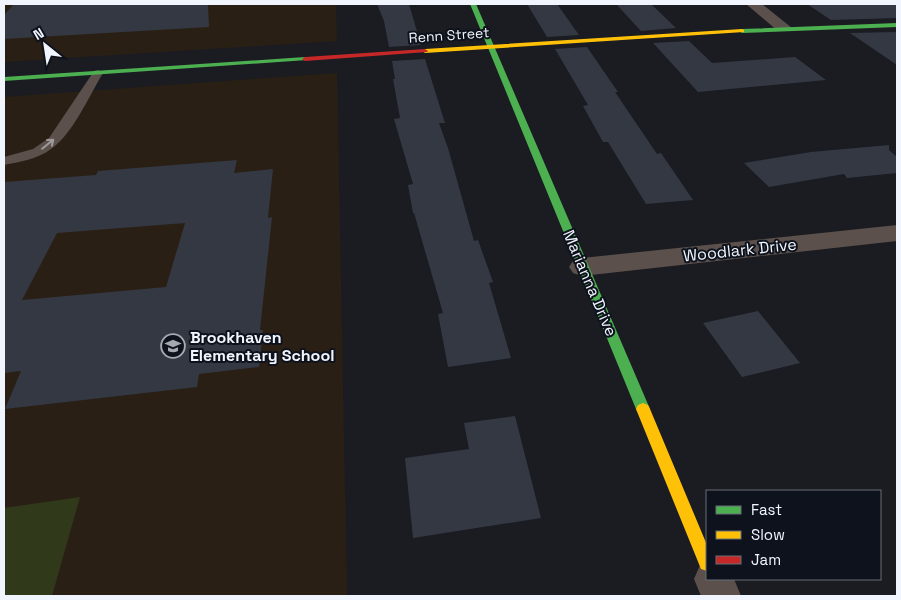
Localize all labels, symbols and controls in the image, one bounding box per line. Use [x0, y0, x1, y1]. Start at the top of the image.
north arrow [20, 20, 70, 70]
street label: Renn Street [408, 23, 490, 47]
text: N [30, 24, 47, 44]
one-way arrow [42, 138, 55, 149]
street label: Marianna Drive [558, 227, 622, 339]
street label: Woodlark Drive [682, 234, 798, 266]
place label: Brookhaven Elementary School [190, 327, 334, 366]
school or university icon: Brookhaven Elementary School [160, 333, 186, 359]
legend [706, 490, 881, 580]
text: Fast [751, 500, 782, 519]
text: Slow [751, 525, 785, 544]
text: Jam [751, 550, 781, 569]

